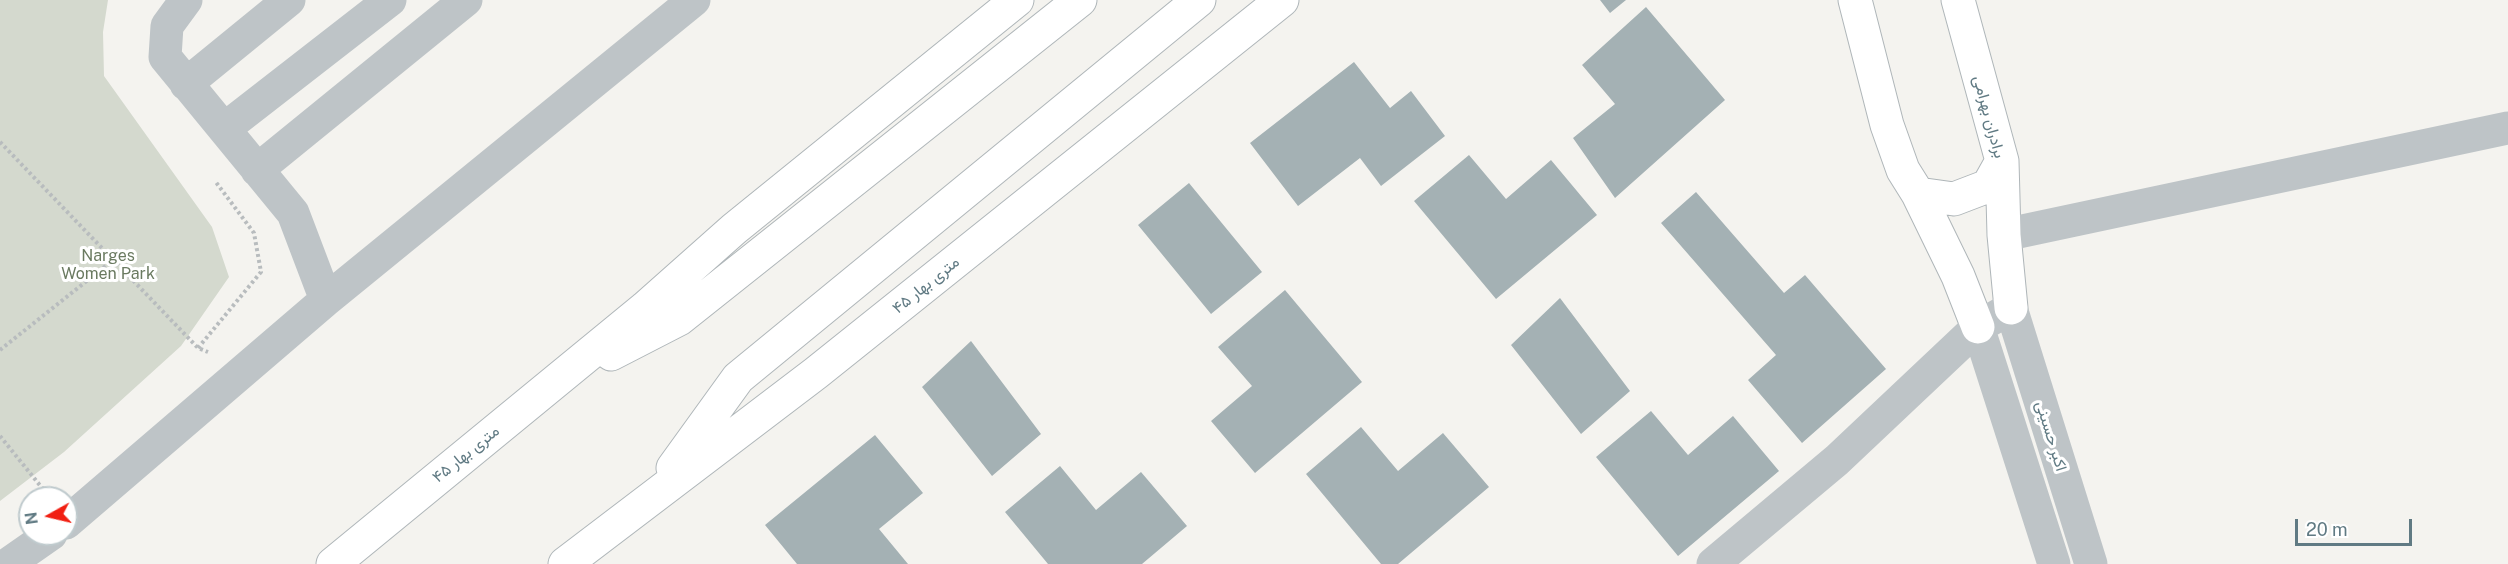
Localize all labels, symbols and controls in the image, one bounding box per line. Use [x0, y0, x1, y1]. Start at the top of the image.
street label: برادران بهرامی [1969, 74, 2009, 160]
park label: Narges Women Park [61, 246, 155, 284]
street label: ۴۵ متری بهار [889, 252, 963, 318]
street label: اکبر حسینی [2031, 399, 2071, 473]
street label: ۴۵ متری بهار [429, 421, 503, 487]
north arrow [18, 486, 78, 546]
scale bar [2298, 507, 2415, 545]
text: N [21, 511, 42, 526]
text: 20 m [2306, 519, 2348, 540]

